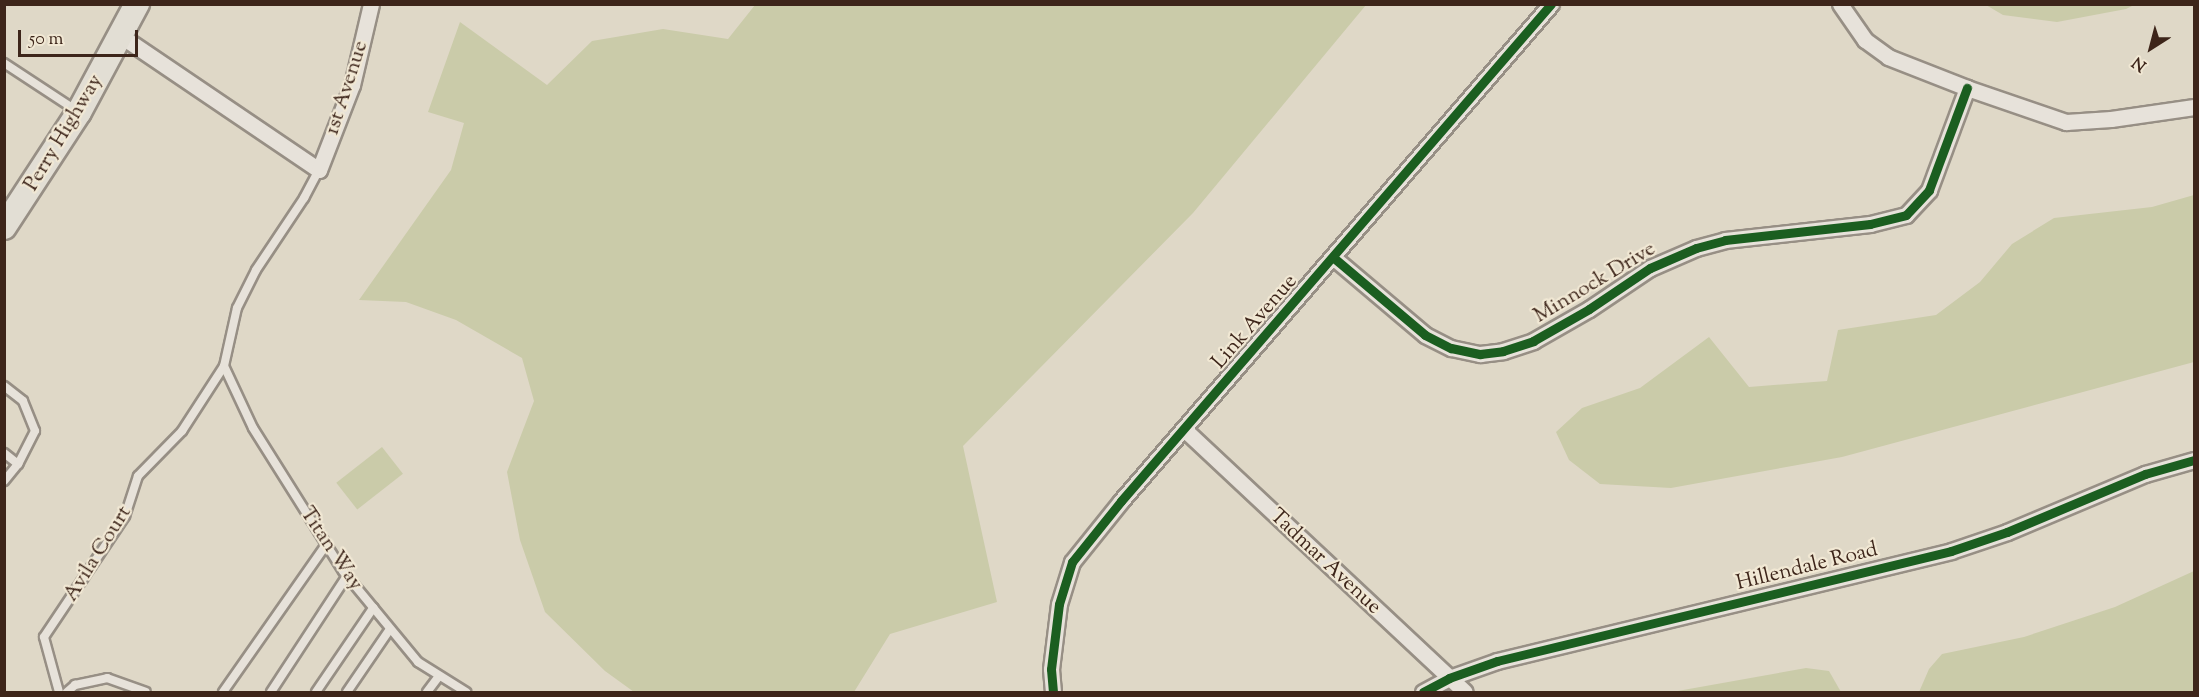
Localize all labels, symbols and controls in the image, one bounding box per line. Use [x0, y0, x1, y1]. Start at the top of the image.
scale bar [21, 18, 141, 56]
north arrow [2121, 18, 2181, 78]
text: 50 m [29, 27, 63, 53]
street label: 1st Avenue [320, 38, 374, 138]
text: N [2128, 50, 2152, 76]
street label: Perry Highway [19, 70, 109, 196]
street label: Minnock Drive [1530, 237, 1660, 329]
street label: Link Avenue [1207, 270, 1303, 374]
street label: Avila Court [59, 502, 137, 606]
street label: Titan Way [294, 502, 368, 596]
street label: Tadmar Avenue [1264, 504, 1386, 620]
street label: Hillendale Road [1734, 537, 1880, 597]

